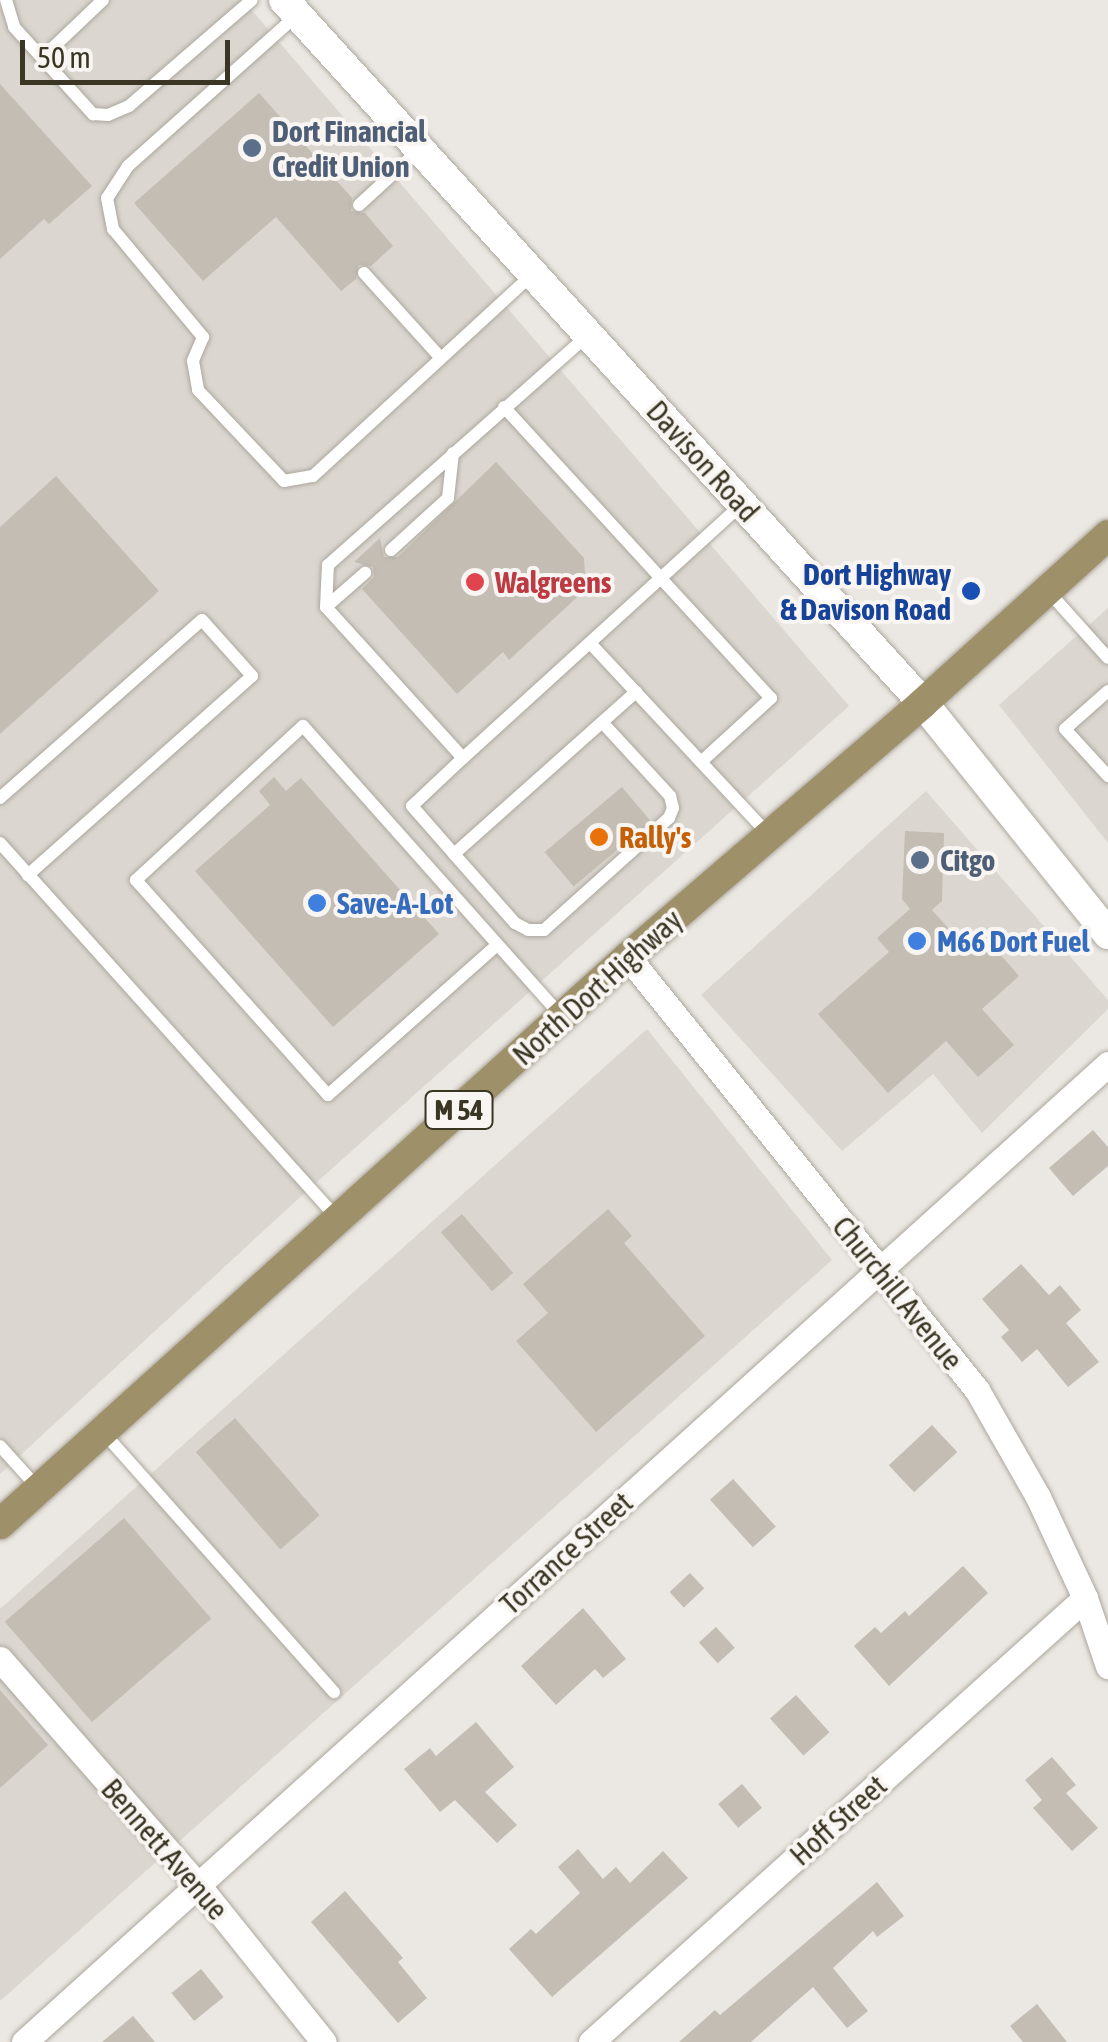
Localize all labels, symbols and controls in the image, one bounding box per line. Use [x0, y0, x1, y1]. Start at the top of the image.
scale bar [25, 20, 235, 82]
text: 50 m [37, 40, 91, 74]
place label: Dort Financial Credit Union [272, 113, 426, 184]
marker: Dort Financial Credit Union [241, 137, 263, 159]
street label: Davison Road [639, 393, 767, 529]
place label: Dort Highway & Davison Road [781, 556, 951, 626]
place label: Walgreens [495, 564, 611, 600]
marker: Walgreens [464, 571, 486, 593]
marker: Dort Highway & Davison Road [960, 580, 982, 602]
place label: Rally's [619, 819, 691, 855]
marker: Rally's [588, 826, 610, 848]
place label: Citgo [940, 842, 995, 878]
marker: Citgo [909, 849, 931, 871]
place label: Save-A-Lot [337, 885, 453, 921]
marker: Save-A-Lot [306, 892, 328, 914]
street label: North Dort Highway [505, 902, 689, 1072]
place label: M66 Dort Fuel [937, 923, 1089, 959]
marker: M66 Dort Fuel [906, 930, 928, 952]
road number: M 54 [424, 1087, 494, 1133]
street label: Churchill Avenue [825, 1209, 971, 1377]
street label: Torrance Street [492, 1484, 640, 1622]
street label: Hoff Street [782, 1767, 894, 1873]
street label: Bennett Avenue [94, 1771, 236, 1927]

